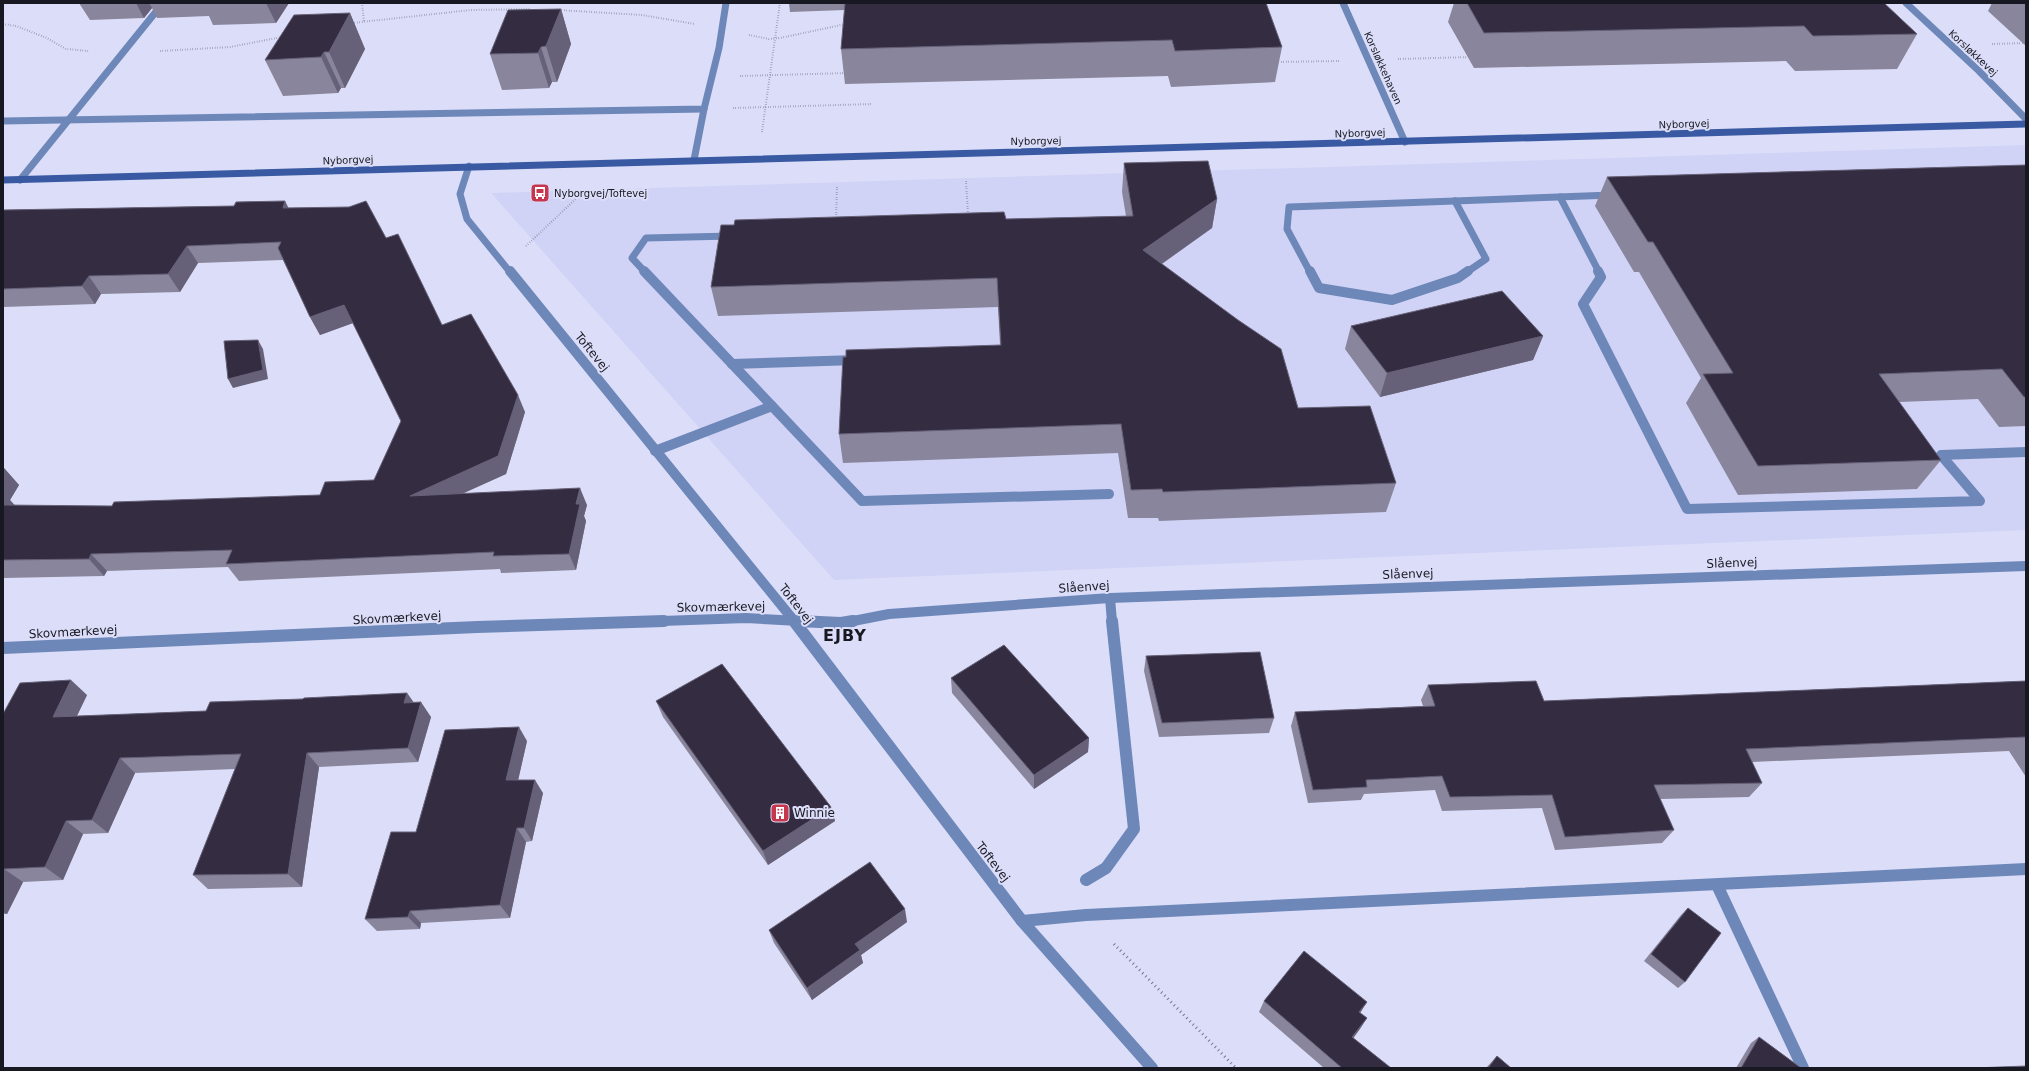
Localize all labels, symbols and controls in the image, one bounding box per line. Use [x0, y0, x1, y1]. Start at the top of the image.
street label: Korsløkkevej [1946, 28, 2000, 78]
street label: Korsløkkehaven [1362, 30, 1404, 106]
street label: Nyborgvej [1658, 118, 1710, 130]
street label: Nyborgvej [1334, 127, 1386, 139]
street label: Nyborgvej [1010, 135, 1062, 147]
street label: Nyborgvej [322, 154, 374, 166]
bus stop icon: Nyborgvej/Toftevej [529, 182, 551, 204]
place label: Nyborgvej/Toftevej [554, 188, 647, 199]
street label: Toftevej [571, 329, 612, 374]
street label: Slåenvej [1706, 555, 1758, 571]
street label: Slåenvej [1382, 566, 1434, 582]
street label: Slåenvej [1058, 578, 1110, 596]
street label: Toftevej [776, 581, 816, 627]
street label: Skovmærkevej [677, 599, 765, 615]
street label: Skovmærkevej [352, 609, 442, 627]
street label: Skovmærkevej [28, 623, 118, 641]
district label: EJBY [823, 626, 867, 645]
building icon: Winnie [769, 802, 791, 824]
place label: Winnie [794, 806, 835, 820]
street label: Toftevej [973, 839, 1013, 885]

